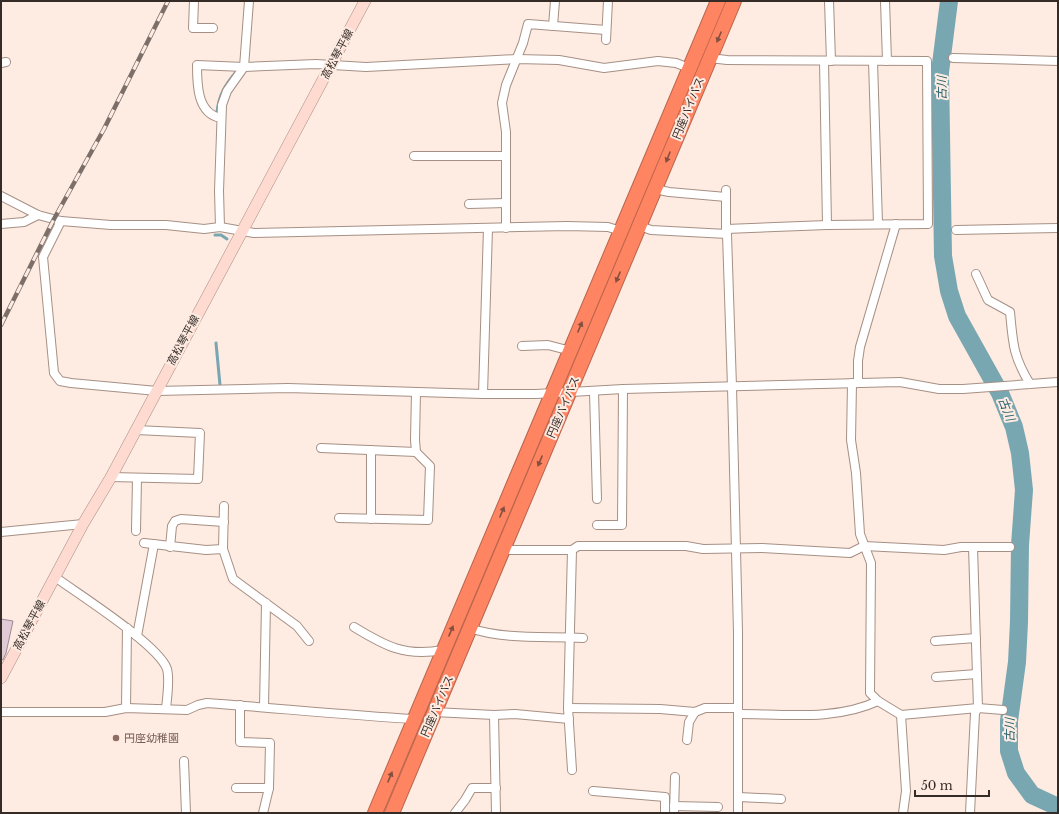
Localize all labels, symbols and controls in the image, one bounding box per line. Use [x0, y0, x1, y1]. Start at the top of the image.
street label: 高松琴平線 [318, 26, 356, 82]
one-way arrow [716, 31, 722, 42]
water label: 古川 [934, 74, 949, 100]
street label: 円座バイパス [669, 75, 707, 141]
one-way arrow [665, 151, 671, 163]
one-way arrow [615, 271, 621, 282]
street label: 高松琴平線 [164, 312, 202, 368]
one-way arrow [578, 321, 584, 333]
street label: 円座バイパス [544, 374, 582, 440]
water label: 古川 [996, 395, 1019, 425]
one-way arrow [537, 455, 543, 466]
one-way arrow [500, 505, 506, 517]
street label: 高松琴平線 [10, 597, 48, 653]
one-way arrow [448, 626, 454, 637]
street label: 円座バイパス [418, 673, 456, 739]
water label: 古川 [1002, 716, 1017, 742]
place label: 円座幼稚園 [124, 731, 179, 745]
marker: 円座幼稚園 [111, 733, 121, 743]
one-way arrow [387, 771, 394, 783]
scale bar [915, 772, 989, 798]
text: 50 m [921, 778, 953, 793]

